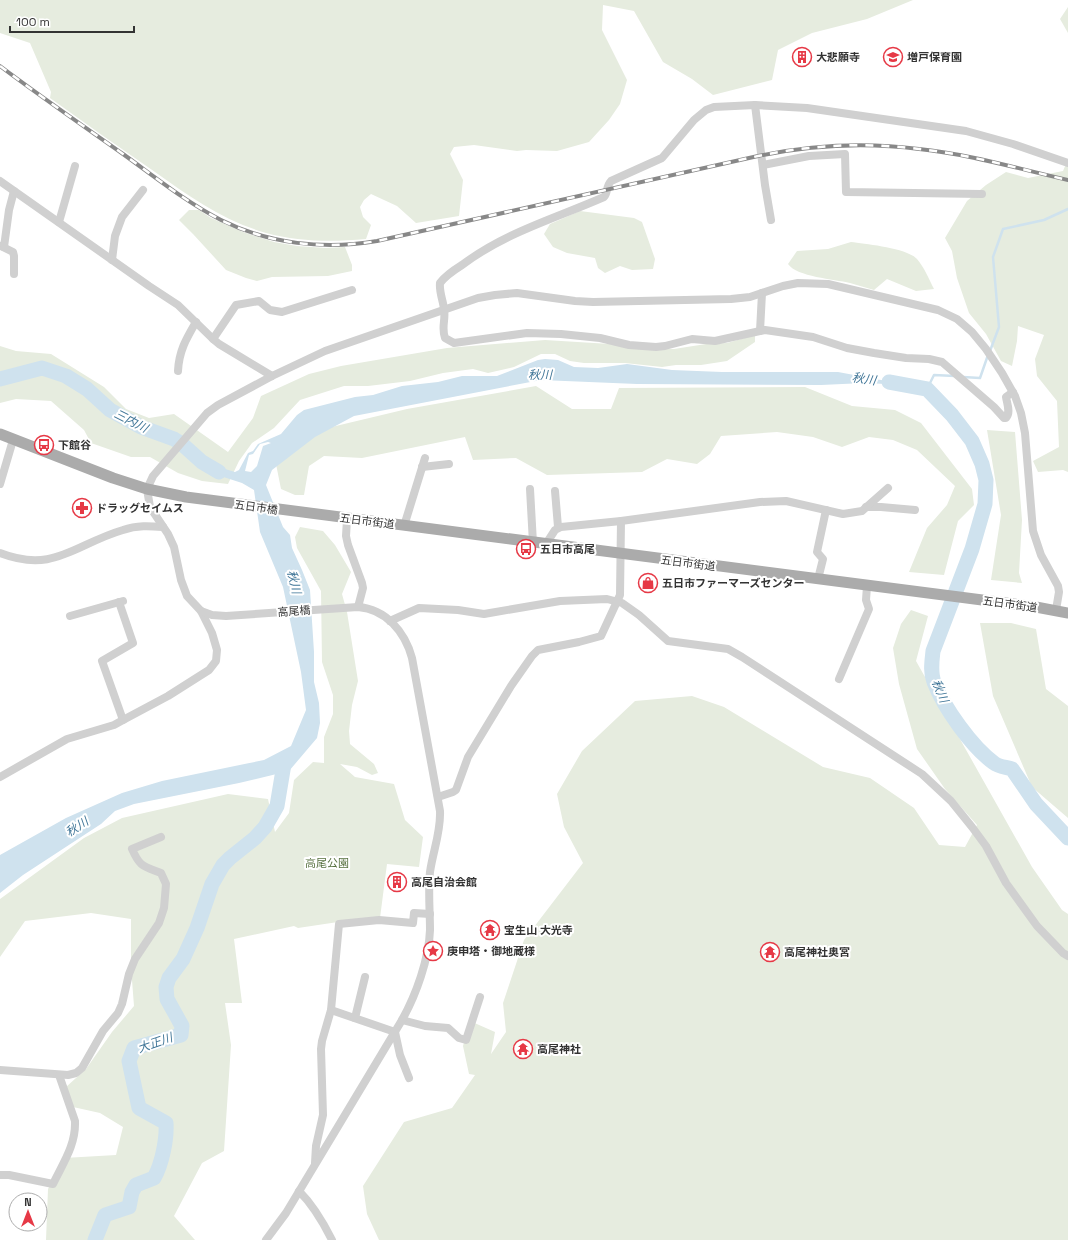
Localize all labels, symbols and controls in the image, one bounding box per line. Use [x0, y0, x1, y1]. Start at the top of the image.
scale bar [10, 8, 134, 34]
text: 100 m [16, 14, 50, 30]
building icon: 大悲願寺 [791, 46, 813, 68]
school or university icon: 増戸保育園 [882, 46, 904, 68]
place label: 大悲願寺 [816, 50, 860, 64]
place label: 増戸保育園 [907, 50, 962, 64]
water label: 秋川 [528, 367, 554, 383]
water label: 秋川 [851, 369, 879, 389]
water label: 三内川 [111, 406, 152, 437]
bus stop icon: 下館谷 [33, 434, 55, 456]
place label: 下館谷 [58, 438, 91, 452]
pharmacy icon: ドラッグセイムス [71, 497, 93, 519]
street label: 五日市橋 [233, 497, 279, 517]
place label: ドラッグセイムス [96, 501, 184, 515]
street label: 五日市街道 [339, 511, 395, 531]
bus stop icon: 五日市高尾 [515, 538, 537, 560]
place label: 五日市高尾 [540, 542, 595, 556]
street label: 五日市街道 [660, 553, 716, 573]
water label: 秋川 [283, 568, 305, 598]
shop icon: 五日市ファーマーズセンター [637, 572, 659, 594]
place label: 五日市ファーマーズセンター [662, 576, 804, 590]
street label: 五日市街道 [982, 593, 1038, 615]
street label: 高尾橋 [277, 603, 311, 619]
water label: 秋川 [928, 677, 953, 707]
water label: 秋川 [63, 813, 93, 840]
park label: 高尾公園 [305, 856, 349, 870]
building icon: 高尾自治会館 [386, 871, 408, 893]
place label: 高尾自治会館 [411, 875, 477, 889]
temple icon: 宝生山 大光寺 [479, 919, 501, 941]
place label: 宝生山 大光寺 [504, 923, 573, 937]
place icon: 庚申塔・御地蔵様 [422, 940, 444, 962]
temple icon: 高尾神社奥宮 [759, 941, 781, 963]
place label: 庚申塔・御地蔵様 [447, 944, 535, 958]
place label: 高尾神社奥宮 [784, 945, 850, 959]
water label: 大正川 [135, 1029, 177, 1056]
temple icon: 高尾神社 [512, 1038, 534, 1060]
place label: 高尾神社 [537, 1042, 581, 1056]
north arrow [8, 1192, 48, 1232]
text: N [24, 1195, 32, 1209]

